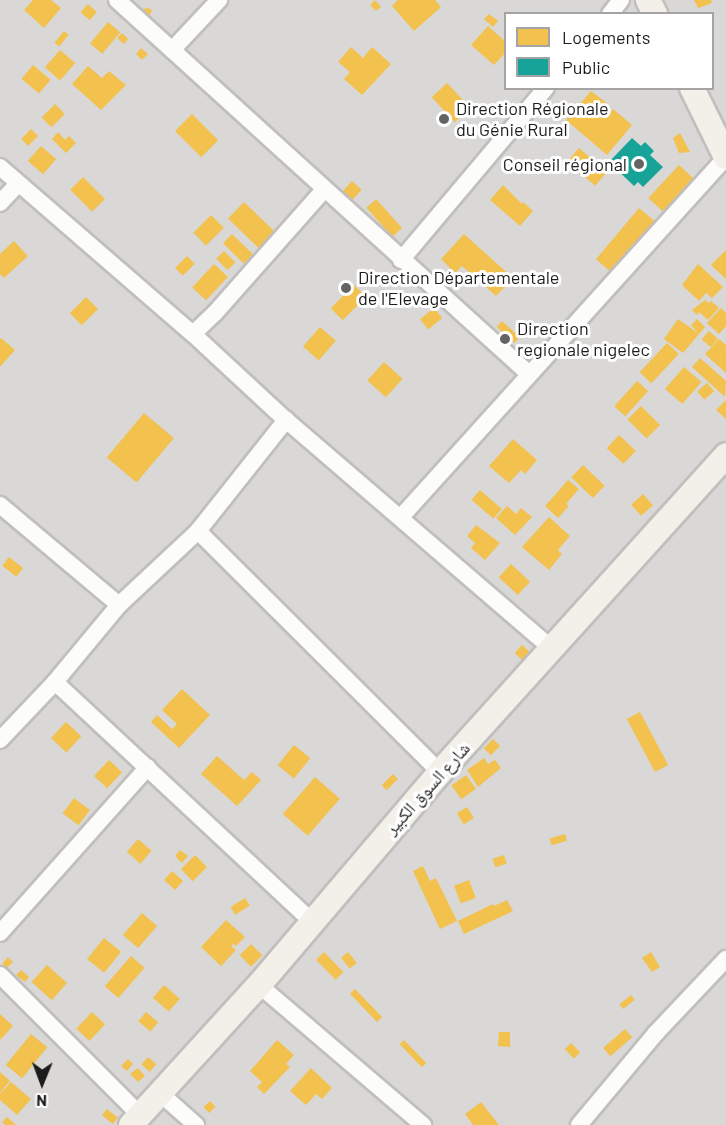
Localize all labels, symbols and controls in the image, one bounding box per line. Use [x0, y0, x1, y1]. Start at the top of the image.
legend [504, 12, 714, 90]
text: Logements [562, 26, 651, 48]
text: Public [562, 56, 610, 78]
place label: Direction Régionale du Génie Rural [456, 98, 609, 140]
marker: Direction Régionale du Génie Rural [437, 112, 451, 126]
place label: Conseil régional [503, 153, 627, 175]
marker: Conseil régional [632, 157, 646, 171]
place label: Direction Départementale de l'Elevage [358, 267, 559, 310]
marker: Direction Départementale de l'Elevage [339, 281, 353, 295]
place label: Direction regionale nigelec [517, 318, 650, 360]
marker: Direction regionale nigelec [498, 332, 512, 346]
street label: شارع السوق الكبير [380, 737, 474, 839]
north arrow [12, 1053, 72, 1113]
text: N [36, 1092, 47, 1111]

